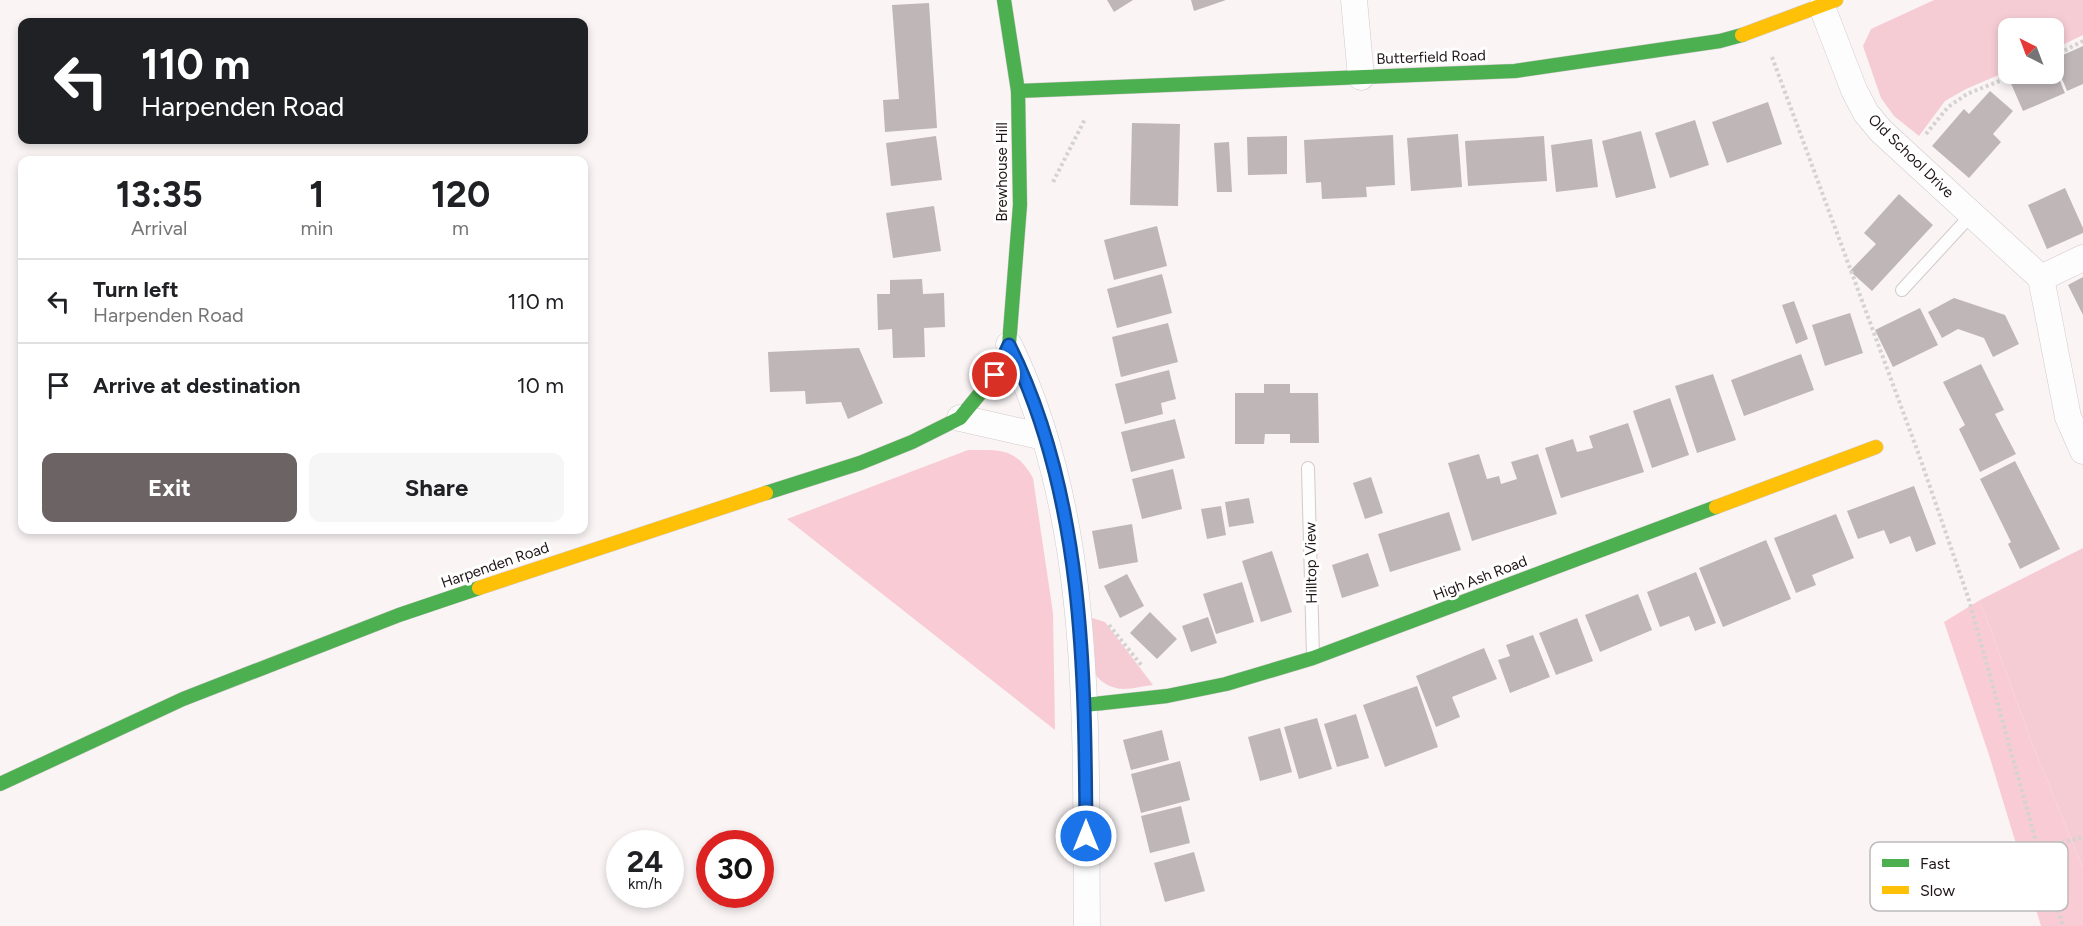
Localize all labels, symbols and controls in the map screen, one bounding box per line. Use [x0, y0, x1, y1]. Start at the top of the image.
north arrow [1998, 18, 2064, 84]
map controls [1998, 18, 2064, 84]
text: 110 m [141, 39, 250, 90]
icon: left [42, 42, 120, 120]
street label: Butterfield Road [1376, 46, 1486, 68]
text: Harpenden Road [141, 90, 344, 123]
street label: Old School Drive [1864, 111, 1958, 201]
street label: Brewhouse Hill [993, 122, 1011, 222]
text: 13:35 [116, 173, 203, 216]
text: 1 [309, 173, 324, 216]
text: 120 [431, 173, 490, 216]
text: Arrival [131, 216, 187, 240]
text: min [300, 216, 333, 240]
text: m [452, 216, 469, 240]
text: Turn left [93, 276, 179, 303]
icon: left [42, 285, 75, 318]
text: 110 m [508, 288, 564, 315]
text: Harpenden Road [93, 303, 244, 327]
pin [969, 349, 1020, 400]
icon: arrive [978, 358, 1011, 391]
icon: arrive [42, 369, 75, 402]
text: Arrive at destination [93, 372, 301, 399]
text: 10 m [517, 372, 564, 399]
button: Exit [42, 453, 297, 522]
button: Share [309, 453, 564, 522]
street label: Hilltop View [1301, 522, 1321, 604]
street label: Harpenden Road [439, 538, 551, 592]
street label: High Ash Road [1430, 552, 1530, 604]
position arrow [1054, 804, 1118, 868]
speed limit sign: 30 [696, 830, 774, 908]
legend [1870, 842, 2068, 911]
text: 24 [627, 843, 663, 880]
text: Fast [1920, 854, 1950, 873]
text: km/h [628, 875, 662, 893]
text: Slow [1920, 881, 1955, 900]

